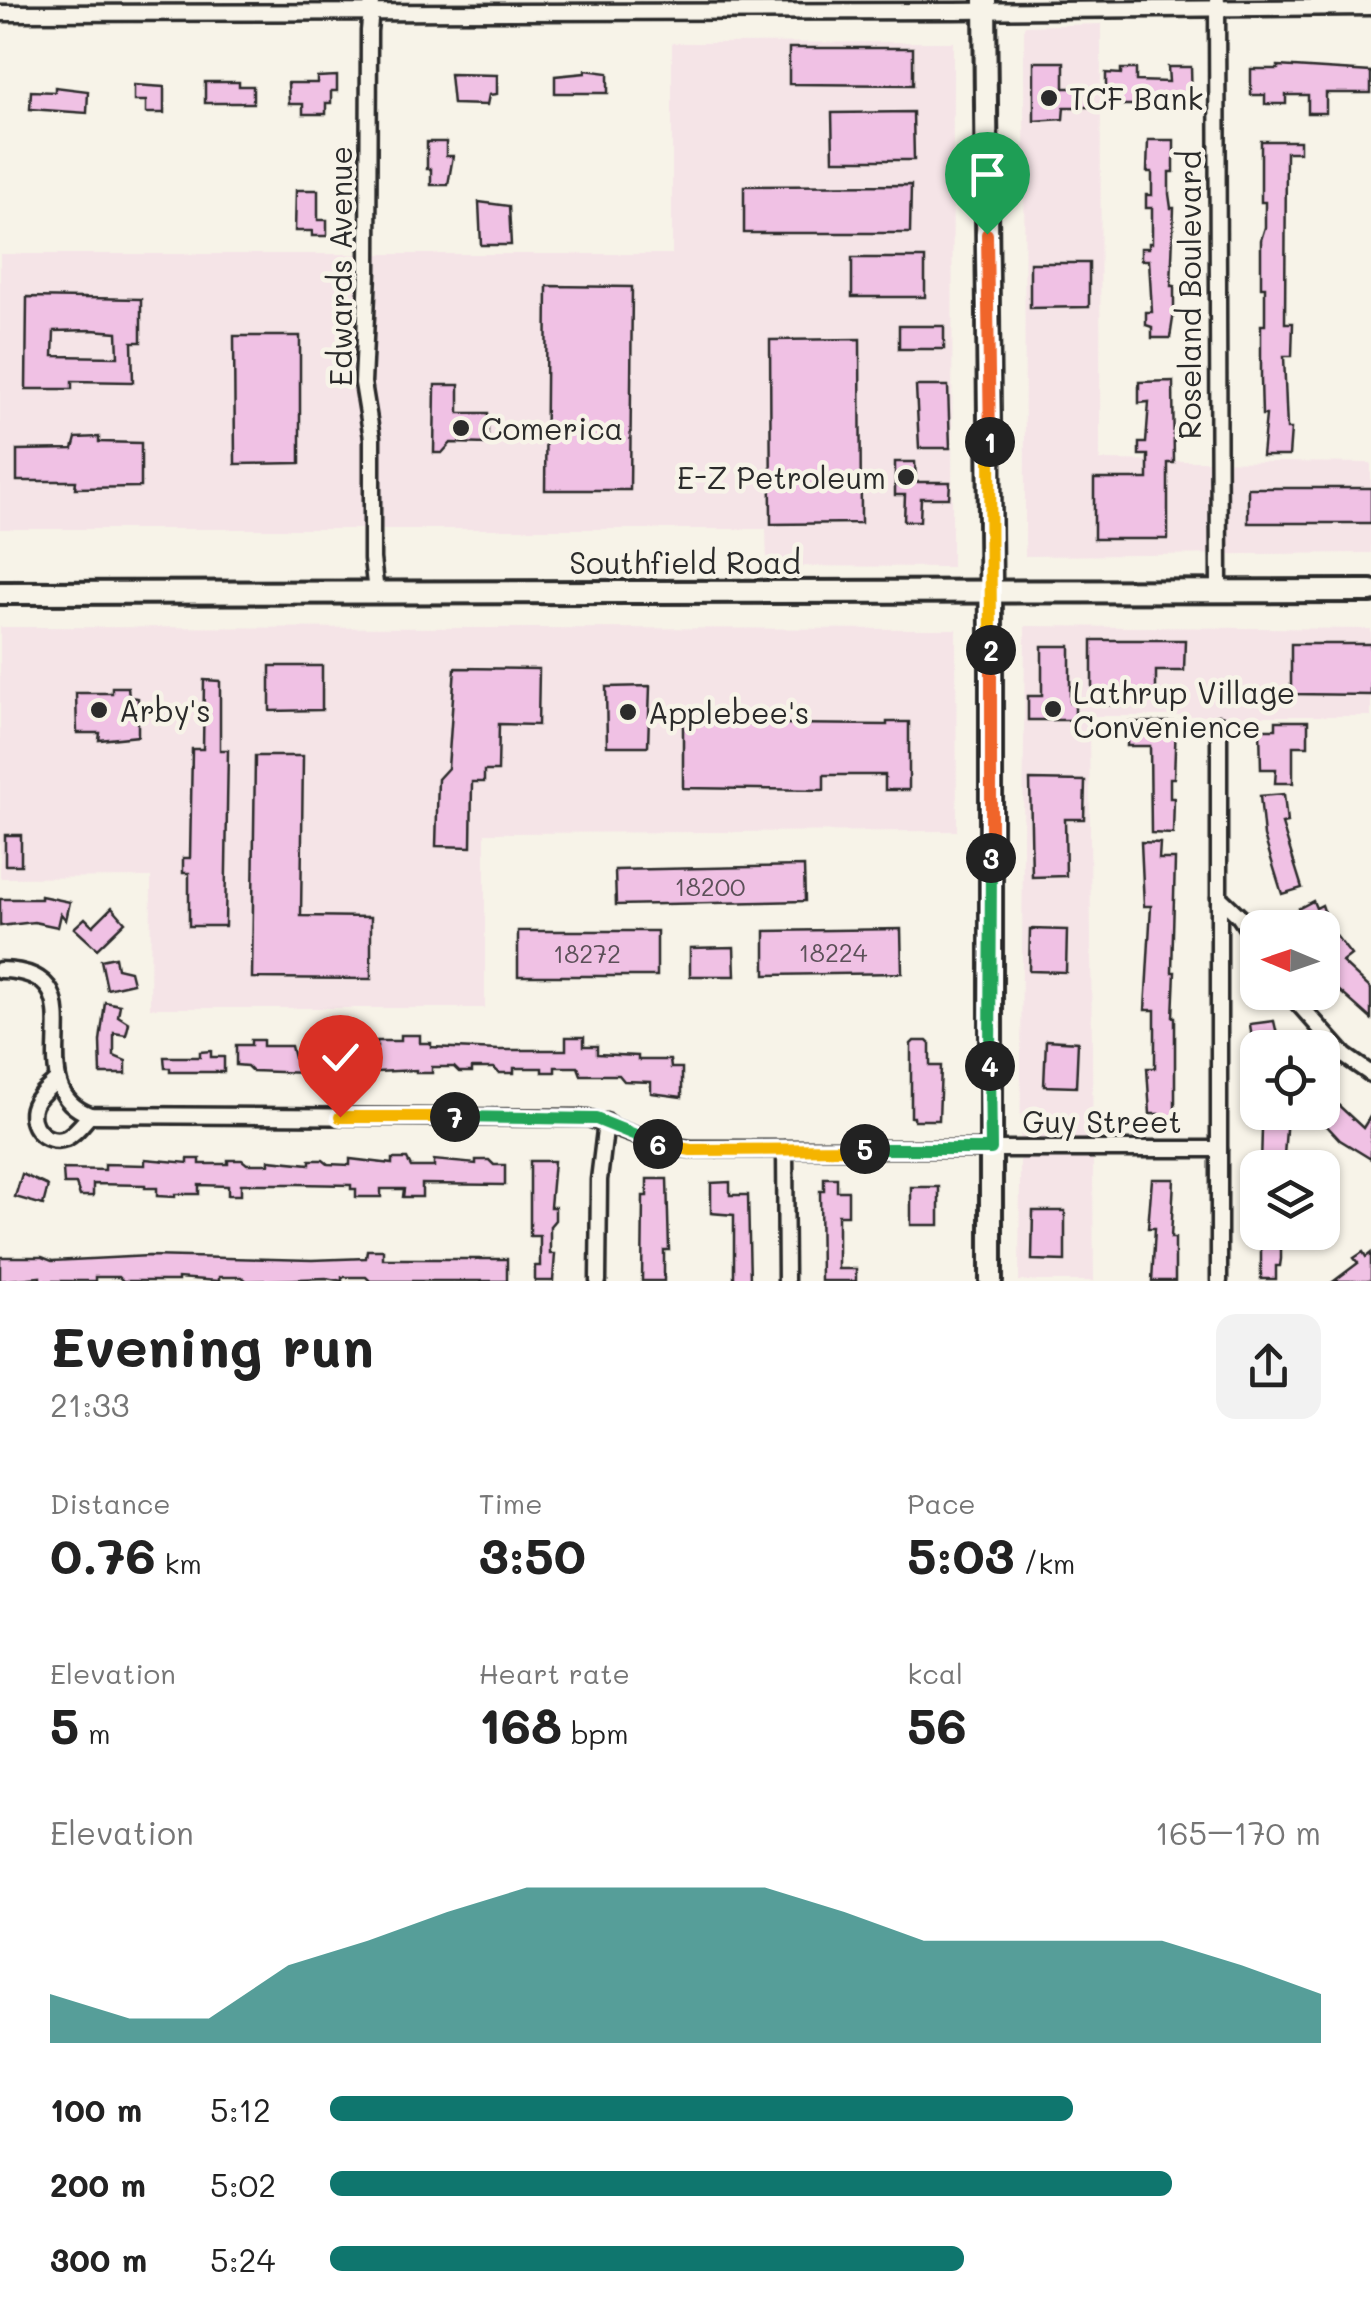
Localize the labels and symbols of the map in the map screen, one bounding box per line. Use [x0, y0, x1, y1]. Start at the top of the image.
place label: TCF Bank [1069, 78, 1203, 118]
marker: TCF Bank [1038, 87, 1060, 109]
pin [945, 132, 1030, 235]
street label: Edwards Avenue [320, 146, 360, 386]
street label: Roseland Boulevard [1169, 150, 1209, 440]
place label: Comerica [481, 408, 623, 448]
marker: Comerica [450, 417, 472, 439]
pin: 1 [965, 417, 1015, 467]
place label: E-Z Petroleum [677, 457, 886, 497]
marker: E-Z Petroleum [895, 466, 917, 488]
street label: Southfield Road [569, 542, 801, 582]
pin: 2 [966, 625, 1016, 675]
place label: Lathrup Village Convenience [1073, 672, 1295, 746]
place label: Arby's [119, 690, 211, 730]
place label: Applebee's [648, 692, 809, 732]
marker: Lathrup Village Convenience [1042, 698, 1064, 720]
marker: Arby's [88, 699, 110, 721]
marker: Applebee's [617, 701, 639, 723]
pin: 3 [966, 833, 1016, 883]
house number: 18200 [674, 870, 746, 902]
north arrow [1240, 910, 1340, 1010]
house number: 18224 [799, 936, 868, 968]
house number: 18272 [553, 937, 621, 969]
pin [298, 1015, 383, 1118]
pin: 4 [965, 1041, 1015, 1091]
pin: 7 [430, 1092, 480, 1142]
street label: Guy Street [1022, 1101, 1182, 1141]
pin: 6 [633, 1119, 683, 1169]
pin: 5 [840, 1124, 890, 1174]

